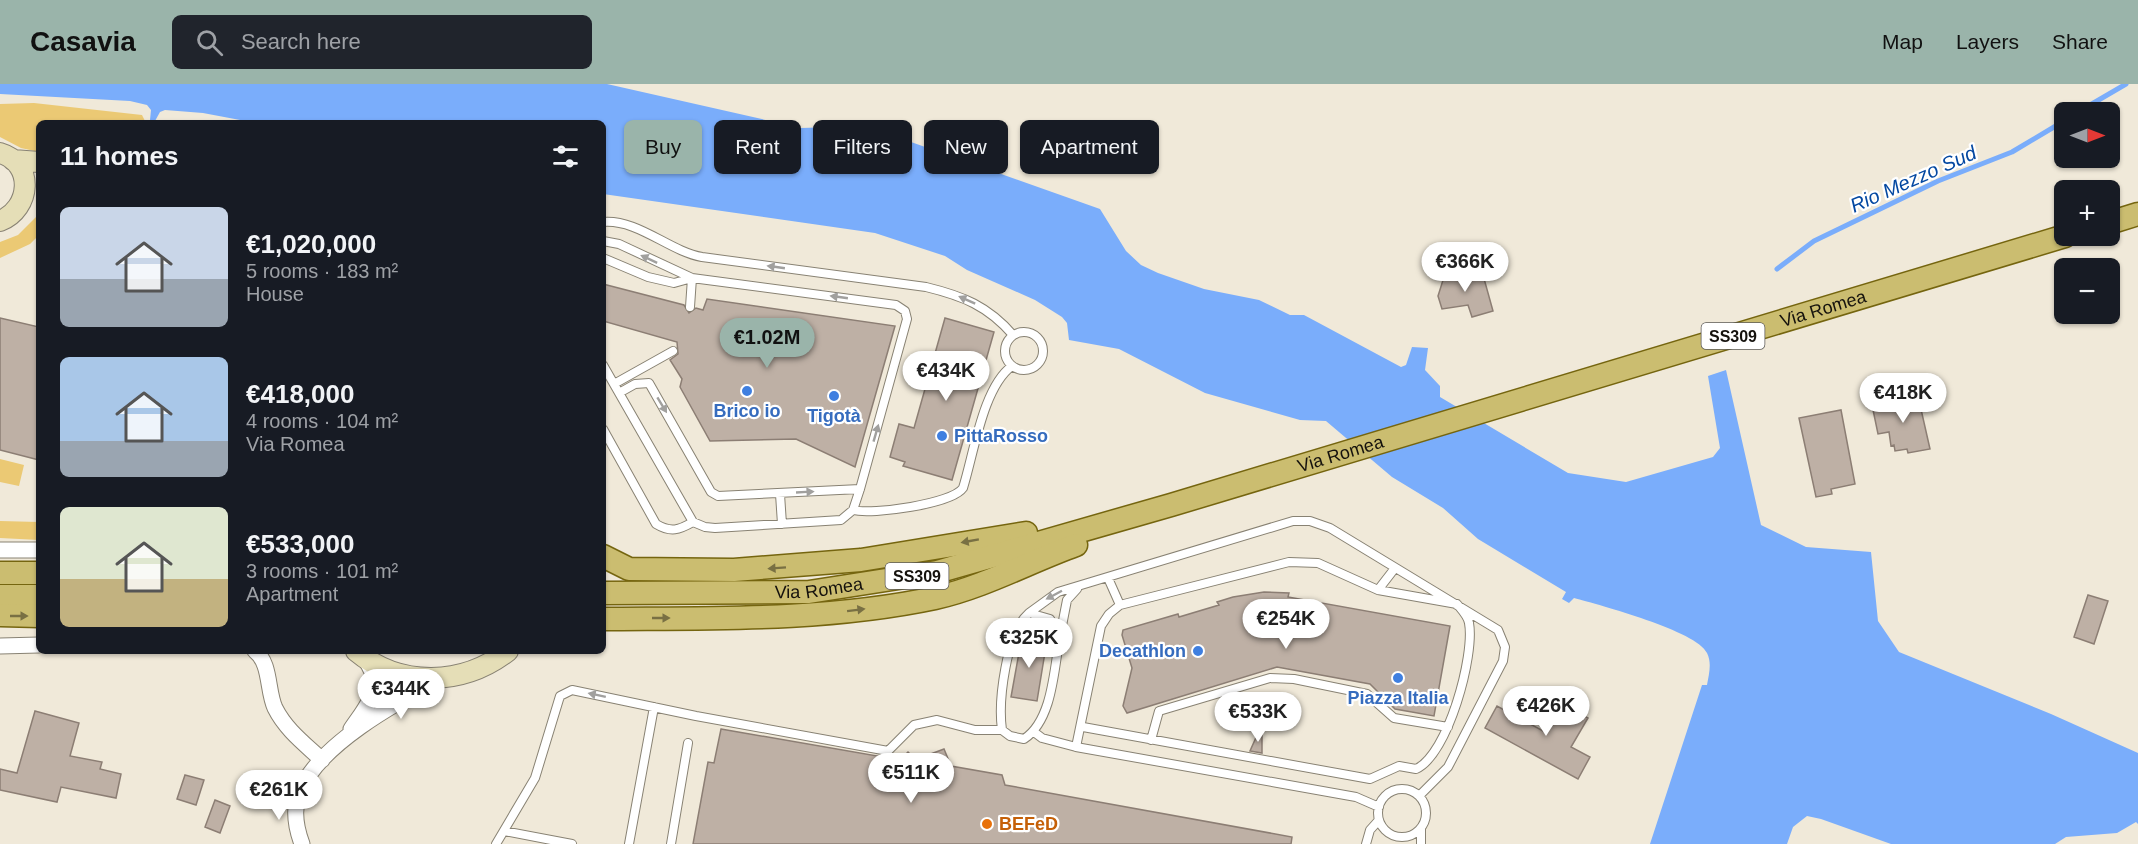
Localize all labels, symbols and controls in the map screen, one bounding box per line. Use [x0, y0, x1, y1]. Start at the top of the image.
search box [172, 15, 592, 69]
text: Casavia [30, 26, 136, 57]
icon: search [193, 26, 226, 59]
text: Search here [241, 29, 361, 54]
text: Map [1882, 30, 1923, 53]
text: Layers [1956, 30, 2019, 53]
text: Share [2052, 30, 2108, 53]
north arrow [2054, 102, 2120, 168]
map controls [2054, 102, 2120, 324]
chip: Buy [624, 120, 702, 174]
chip: Rent [714, 120, 801, 174]
chip: Filters [813, 120, 912, 174]
chip: New [924, 120, 1008, 174]
chip: Apartment [1020, 120, 1159, 174]
icon: filters [549, 140, 582, 173]
text: 11 homes [60, 141, 179, 171]
water label: Rio Mezzo Sud [1847, 141, 1980, 217]
button: + [2054, 180, 2120, 246]
text: €1,020,000 [246, 229, 376, 259]
icon: home [108, 231, 180, 303]
pin: €366K [1423, 242, 1507, 293]
text: €366K [1436, 250, 1494, 272]
one-way arrow [641, 255, 658, 264]
button: − [2054, 258, 2120, 324]
text: 5 rooms · 183 m² [246, 260, 398, 282]
one-way arrow [766, 263, 785, 272]
text: House [246, 283, 304, 305]
street label: Via Romea [1778, 286, 1869, 331]
one-way arrow [830, 292, 849, 302]
one-way arrow [958, 295, 976, 305]
pin: €1.02M [718, 318, 816, 369]
road number: SS309 [1702, 323, 1764, 349]
text: €1.02M [734, 326, 800, 348]
pin: €434K [904, 351, 988, 402]
text: €434K [917, 359, 975, 381]
pin: €418K [1861, 373, 1945, 424]
text: €418,000 [246, 379, 354, 409]
icon: home [108, 381, 180, 453]
text: €418K [1874, 381, 1932, 403]
marker: Brico io [740, 384, 754, 398]
marker: Tigotà [827, 389, 841, 403]
one-way arrow [657, 397, 668, 413]
place label: Brico io [713, 401, 781, 421]
place label: Tigotà [807, 406, 862, 426]
text: 4 rooms · 104 m² [246, 410, 398, 432]
one-way arrow [872, 424, 881, 442]
place label: PittaRosso [954, 426, 1048, 446]
marker: PittaRosso [935, 429, 949, 443]
street label: Via Romea [1295, 431, 1387, 476]
text: Via Romea [246, 433, 345, 455]
one-way arrow [795, 488, 814, 497]
text: €533,000 [246, 529, 354, 559]
icon: home [108, 531, 180, 603]
one-way arrow [960, 536, 979, 545]
text: 3 rooms · 101 m² [246, 560, 398, 582]
one-way arrow [767, 563, 786, 572]
road number: SS309 [886, 563, 948, 589]
street label: Via Romea [775, 574, 865, 602]
text: Apartment [246, 583, 338, 605]
one-way arrow [1045, 590, 1062, 600]
pin: €254K [1244, 599, 1328, 650]
one-way arrow [847, 605, 866, 615]
text: €254K [1257, 607, 1315, 629]
one-way arrow [10, 611, 29, 621]
one-way arrow [652, 613, 671, 623]
pin: €325K [987, 618, 1071, 669]
text: €325K [1000, 626, 1058, 648]
place label: Decathlon [1099, 641, 1186, 661]
marker: Decathlon [1191, 644, 1205, 658]
pin: €344K [359, 669, 443, 720]
marker: Piazza Italia [1391, 671, 1405, 685]
text: €344K [372, 677, 430, 699]
pin: €426K [1504, 686, 1588, 737]
place label: Piazza Italia [1347, 688, 1450, 708]
one-way arrow [587, 690, 606, 699]
pin: €533K [1216, 692, 1300, 743]
text: €426K [1517, 694, 1575, 716]
text: €533K [1229, 700, 1287, 722]
pin: €511K [869, 753, 953, 804]
text: €511K [882, 761, 940, 783]
pin: €261K [237, 770, 321, 821]
text: €261K [250, 778, 308, 800]
place label: BEFeD [999, 814, 1058, 834]
marker: BEFeD [980, 817, 994, 831]

